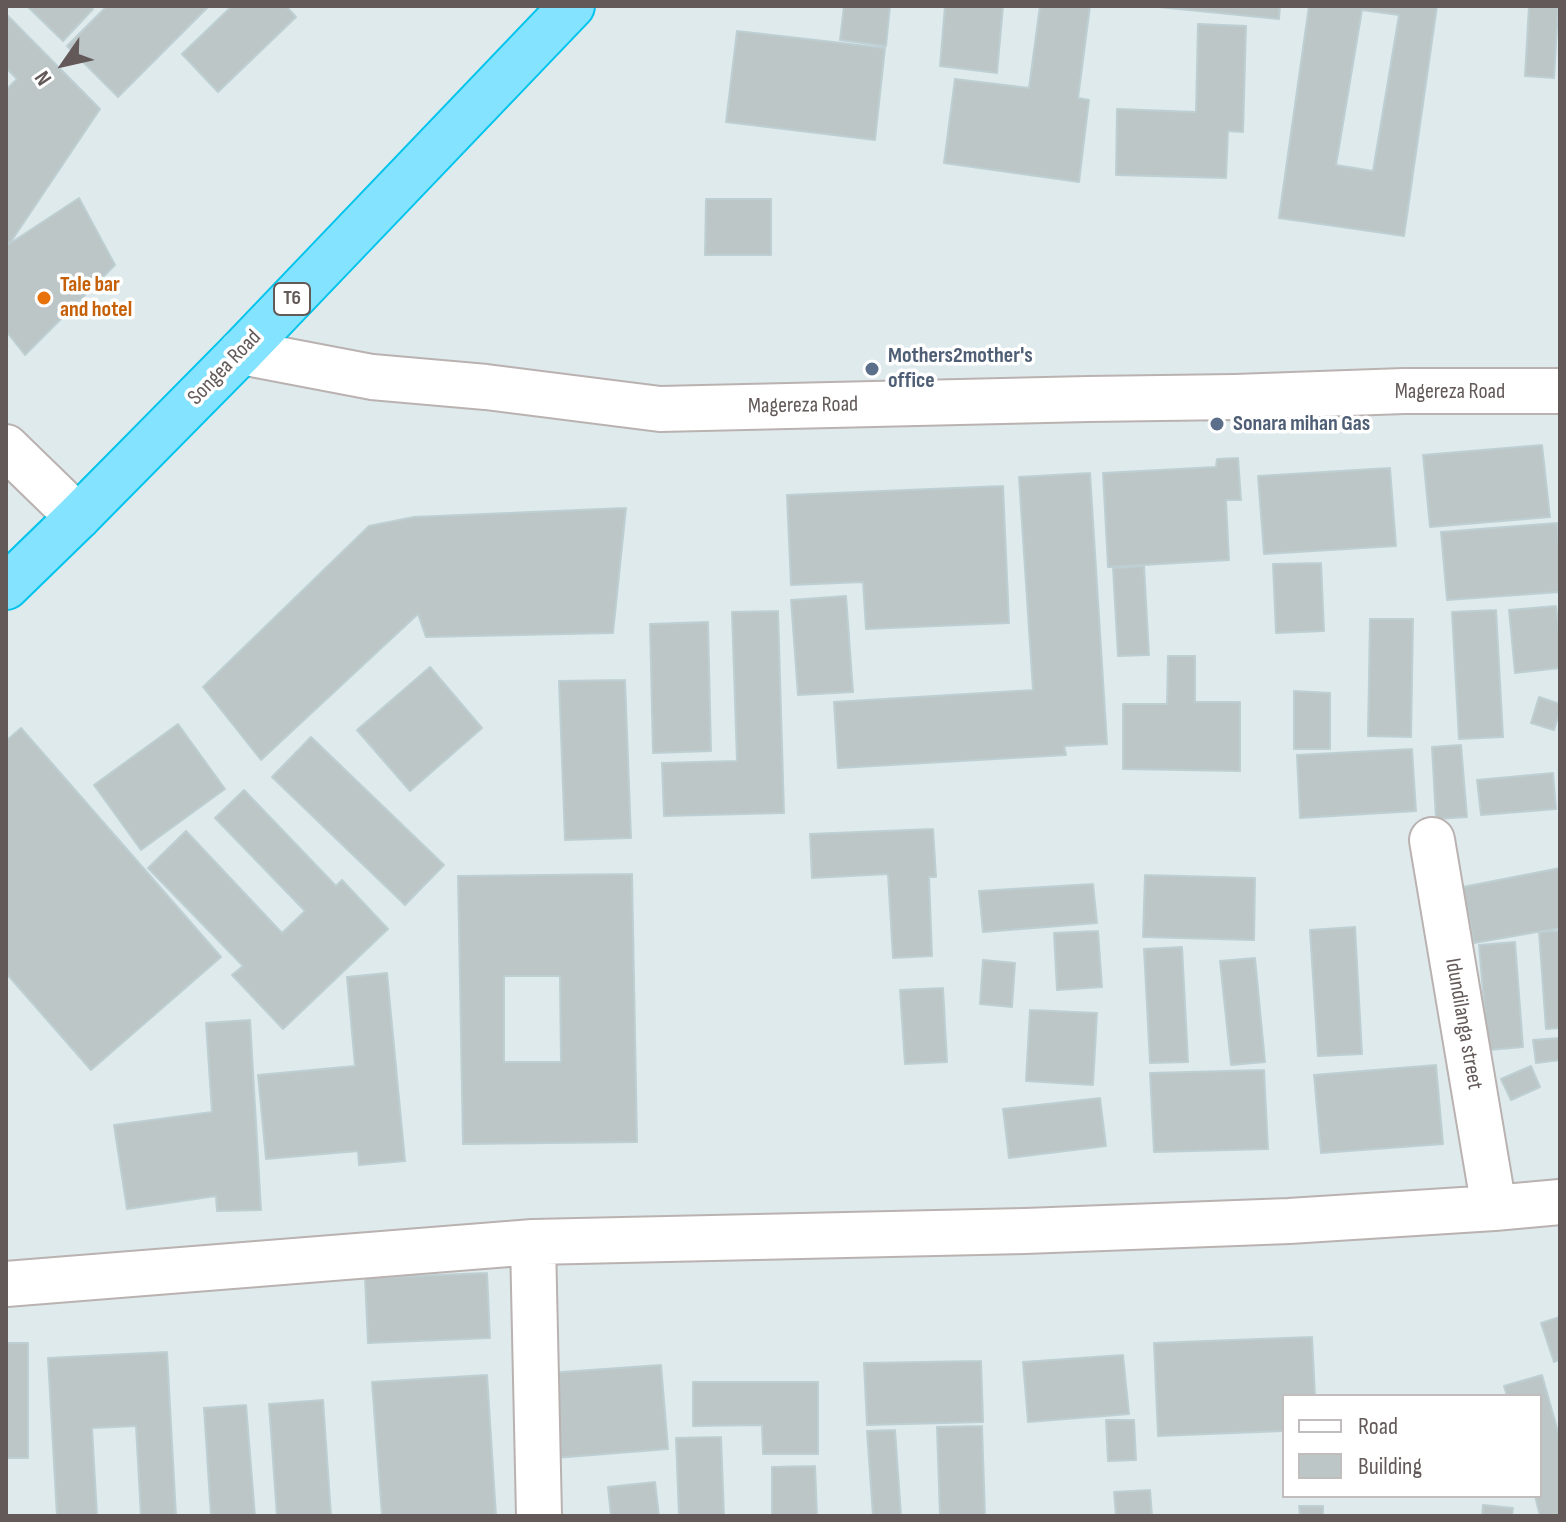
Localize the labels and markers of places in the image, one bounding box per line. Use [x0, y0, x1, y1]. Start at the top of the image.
place label: Tale bar and hotel [60, 272, 132, 324]
marker: Tale bar and hotel [35, 289, 53, 307]
place label: Mothers2mother's office [888, 343, 1033, 394]
marker: Mothers2mother's office [863, 360, 881, 378]
place label: Sonara mihan Gas [1233, 411, 1370, 437]
marker: Sonara mihan Gas [1208, 415, 1226, 433]

